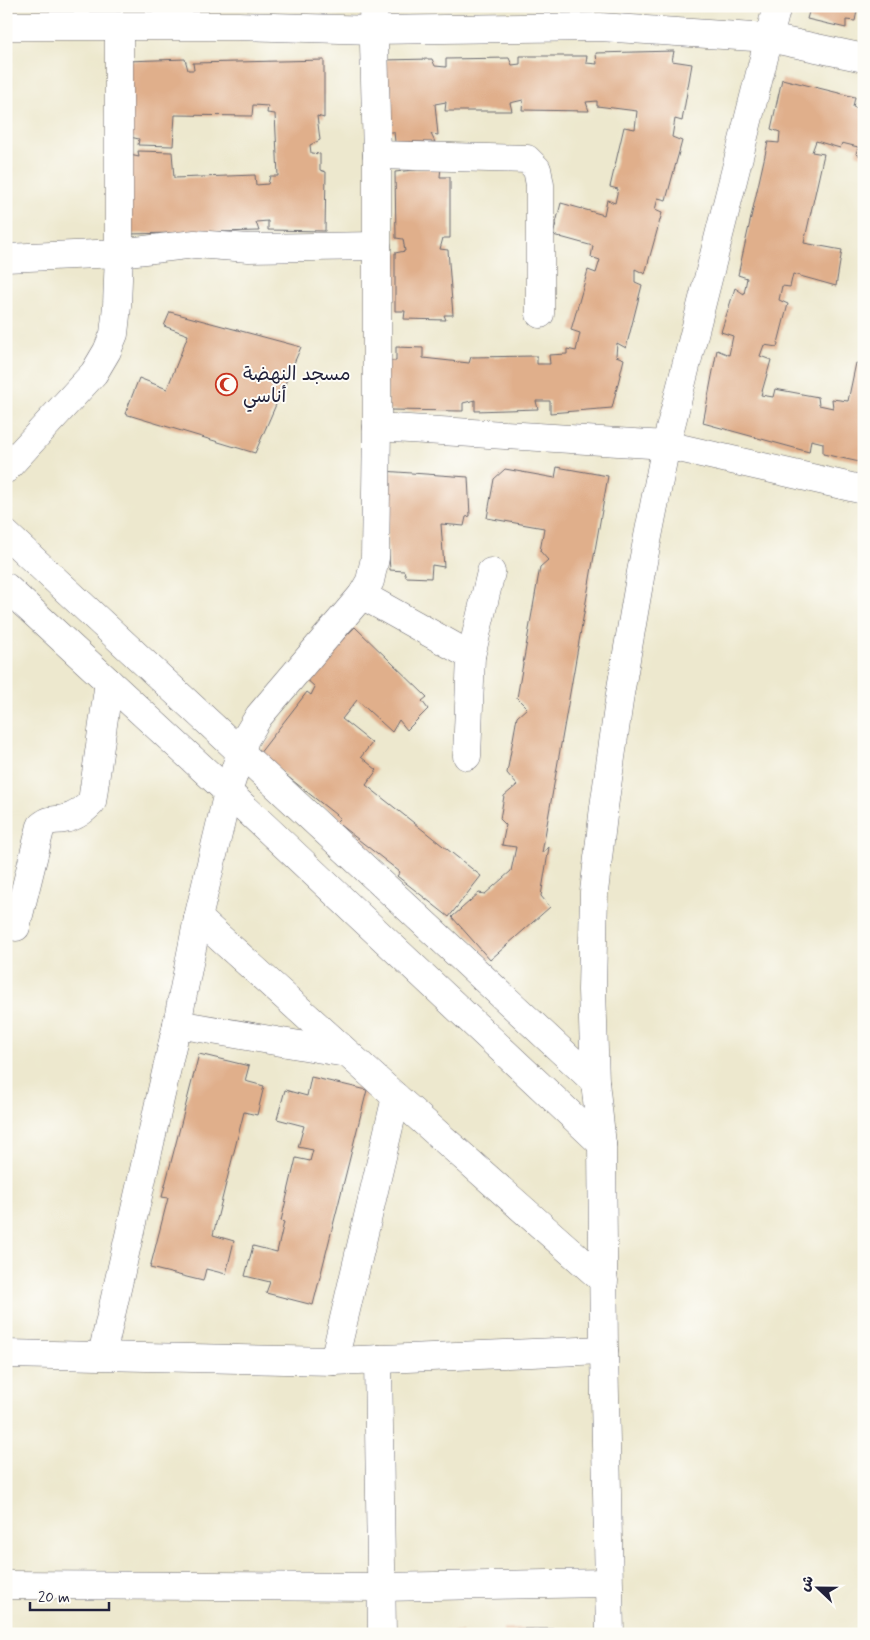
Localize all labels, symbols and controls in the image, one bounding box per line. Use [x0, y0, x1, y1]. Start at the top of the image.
place label: مسجد النهضة أناسي [243, 362, 350, 412]
mosque icon: مسجد النهضة أناسي [215, 372, 239, 396]
north arrow [792, 1562, 842, 1612]
text: ش [796, 1573, 818, 1594]
scale bar [30, 1580, 109, 1612]
text: 20 m [38, 1588, 70, 1608]

